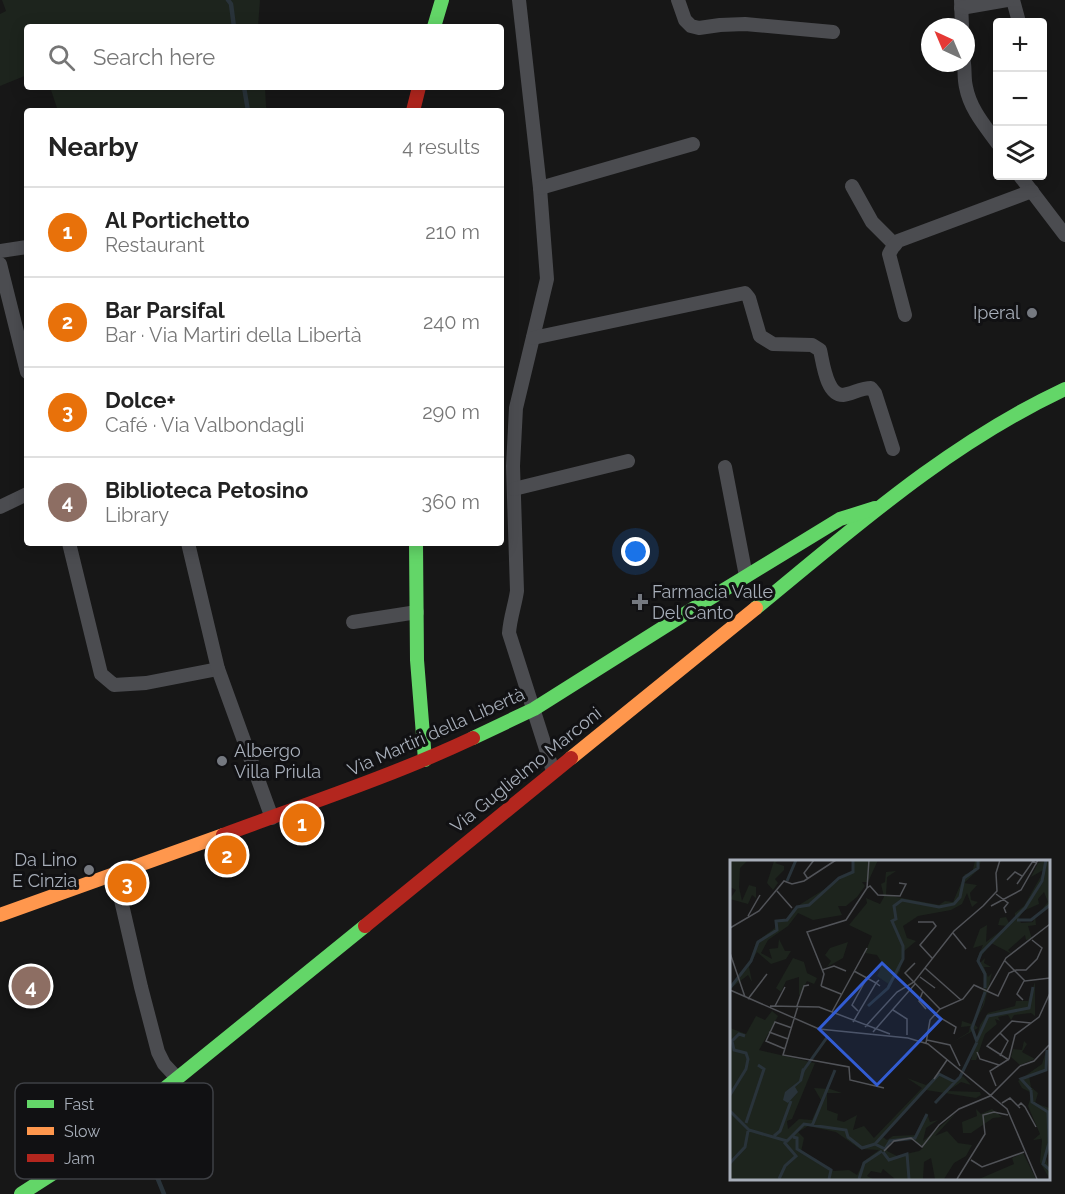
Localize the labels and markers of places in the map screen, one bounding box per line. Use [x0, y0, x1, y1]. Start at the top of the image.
place label: Iperal [973, 302, 1020, 323]
marker: Iperal [1025, 306, 1039, 320]
place label: Farmacia Valle Del Canto [652, 581, 773, 623]
marker: Farmacia Valle Del Canto [633, 595, 647, 609]
place label: Albergo Villa Priula [234, 740, 321, 782]
marker: Albergo Villa Priula [215, 754, 229, 768]
pin: 1 [282, 800, 322, 846]
pin: 2 [208, 832, 246, 878]
place label: Da Lino E Cinzia [12, 849, 77, 891]
pin: 3 [108, 860, 146, 906]
marker: Da Lino E Cinzia [82, 863, 96, 877]
pin: 4 [12, 964, 51, 1008]

